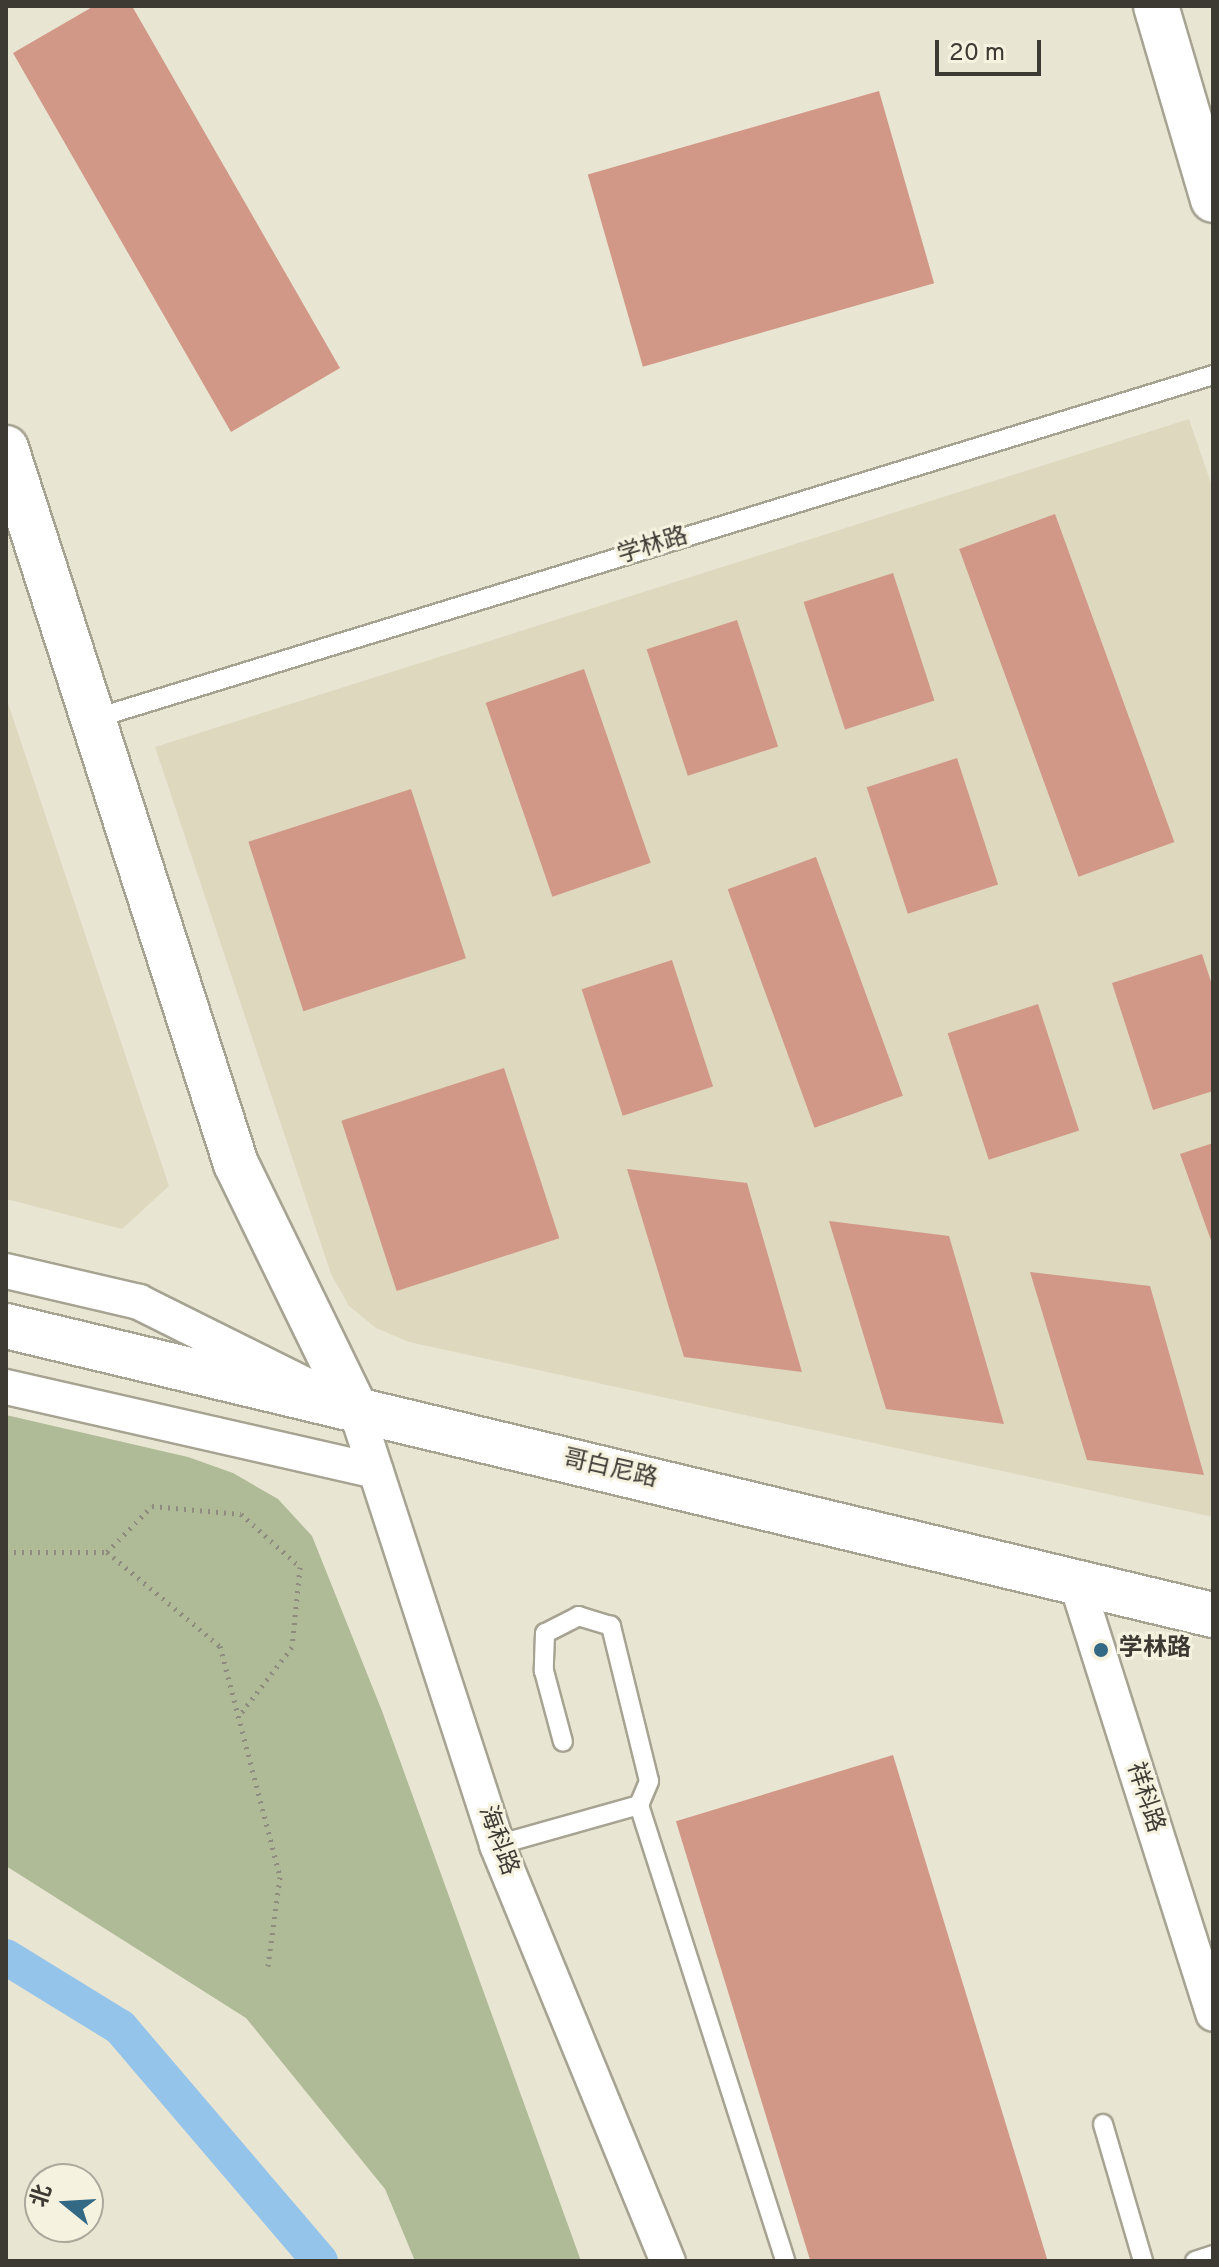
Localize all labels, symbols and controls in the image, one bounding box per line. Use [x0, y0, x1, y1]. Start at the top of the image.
scale bar [939, 24, 1045, 74]
text: 20 m [949, 39, 1005, 69]
street label: 学林路 [614, 523, 692, 571]
street label: 哥白尼路 [560, 1445, 660, 1495]
place label: 学林路 [1119, 1636, 1191, 1664]
marker: 学林路 [1090, 1639, 1112, 1661]
street label: 祥科路 [1119, 1759, 1169, 1837]
street label: 海科路 [471, 1802, 523, 1880]
north arrow [24, 2163, 104, 2243]
text: 北 [26, 2181, 59, 2211]

